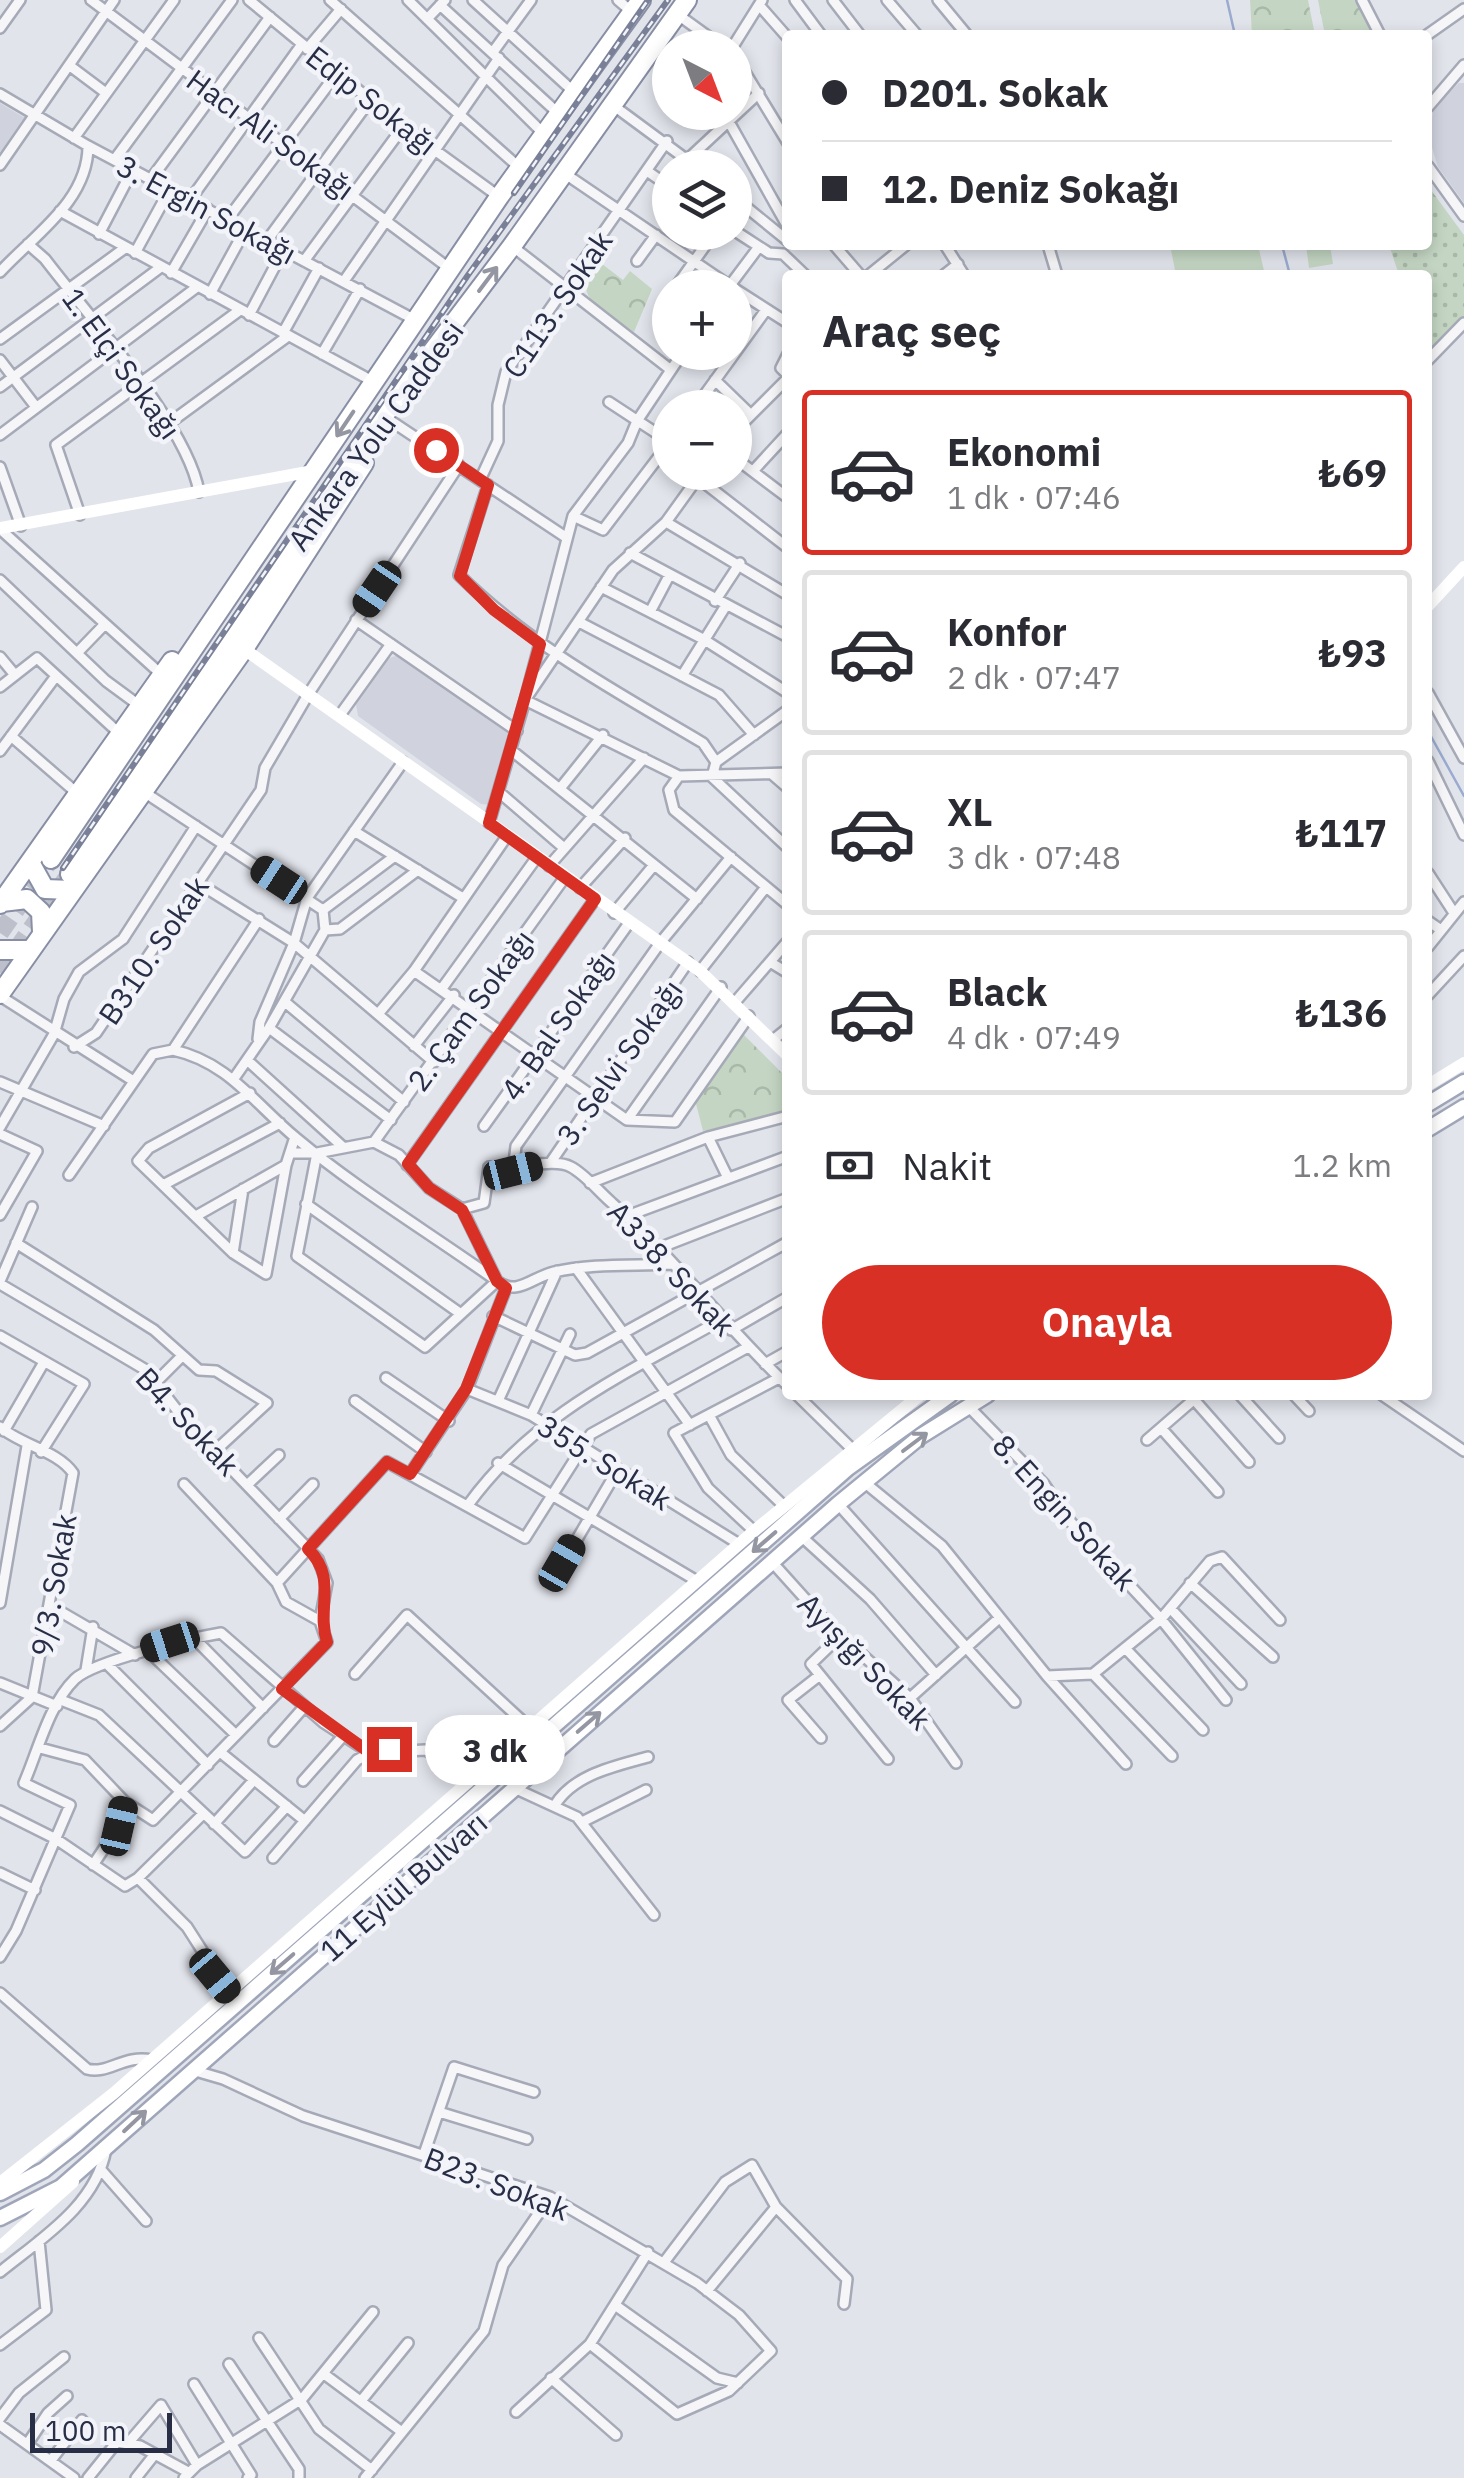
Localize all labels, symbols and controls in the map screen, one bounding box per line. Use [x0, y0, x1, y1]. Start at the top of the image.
north arrow [652, 30, 752, 130]
map controls [652, 30, 752, 490]
street label: Edip Sokağı [299, 37, 445, 163]
street label: Hacı Ali Sokağı [179, 60, 363, 208]
text: D201. Sokak [882, 68, 1108, 117]
street label: 3. Ergin Sokağı [110, 145, 304, 273]
button: layers [652, 150, 752, 250]
text: 12. Deniz Sokağı [882, 164, 1179, 213]
street label: C113. Sokak [493, 223, 621, 385]
one-way arrow [477, 266, 498, 293]
button: + [652, 270, 752, 370]
street label: 1. Elçi Sokağı [54, 280, 190, 446]
text: Araç seç [822, 301, 1001, 359]
street label: Ankara Yolu Caddesi [278, 312, 472, 558]
button: − [652, 390, 752, 490]
one-way arrow [335, 410, 356, 438]
text: Ekonomi [947, 427, 1101, 476]
route start [414, 428, 459, 473]
icon: car [827, 428, 917, 518]
text: ₺69 [1318, 448, 1387, 497]
text: 1 dk · 07:46 [947, 476, 1121, 518]
car [348, 556, 406, 622]
text: Konfor [947, 607, 1067, 656]
icon: car [827, 608, 917, 698]
text: ₺93 [1318, 628, 1387, 677]
text: 2 dk · 07:47 [947, 656, 1121, 698]
text: XL [947, 787, 993, 836]
icon: car [827, 788, 917, 878]
text: ₺117 [1295, 808, 1387, 857]
text: 3 dk · 07:48 [947, 836, 1121, 878]
car [246, 851, 312, 909]
street label: B310. Sokak [89, 868, 217, 1032]
street label: 2. Çam Sokağı [398, 921, 542, 1099]
street label: 4. Bal Sokağı [491, 943, 623, 1107]
text: Black [947, 967, 1047, 1016]
icon: car [827, 968, 917, 1058]
street label: 3. Selvi Sokağı [547, 971, 691, 1153]
text: ₺136 [1295, 988, 1387, 1037]
text: 4 dk · 07:49 [947, 1016, 1121, 1058]
icon: cash [822, 1138, 877, 1193]
text: Nakit [902, 1141, 992, 1190]
text: 1.2 km [1293, 1144, 1392, 1186]
car [480, 1149, 546, 1193]
street label: A338. Sokak [600, 1192, 744, 1344]
button: Onayla [822, 1265, 1392, 1380]
street label: B4. Sokak [128, 1358, 248, 1484]
street label: 355. Sokak [531, 1405, 680, 1519]
street label: 8. Engin Sokak [985, 1426, 1146, 1598]
one-way arrow [901, 1431, 928, 1452]
street label: 9/3. Sokak [21, 1510, 85, 1660]
car [534, 1530, 590, 1596]
one-way arrow [752, 1531, 777, 1554]
street label: Ayışığı Sokak [790, 1584, 940, 1738]
car [137, 1618, 203, 1666]
one-way arrow [576, 1710, 601, 1733]
callout: 3 dk [424, 1714, 564, 1784]
route end [367, 1727, 412, 1772]
text: 3 dk [463, 1729, 527, 1771]
car [98, 1793, 140, 1859]
street label: 11 Eylül Bulvarı [311, 1803, 495, 1969]
car [184, 1943, 246, 2009]
one-way arrow [270, 1952, 296, 1974]
one-way arrow [122, 2110, 147, 2133]
street label: B23. Sokak [419, 2137, 575, 2229]
scale bar [30, 2408, 172, 2452]
text: 100 m [45, 2412, 126, 2449]

